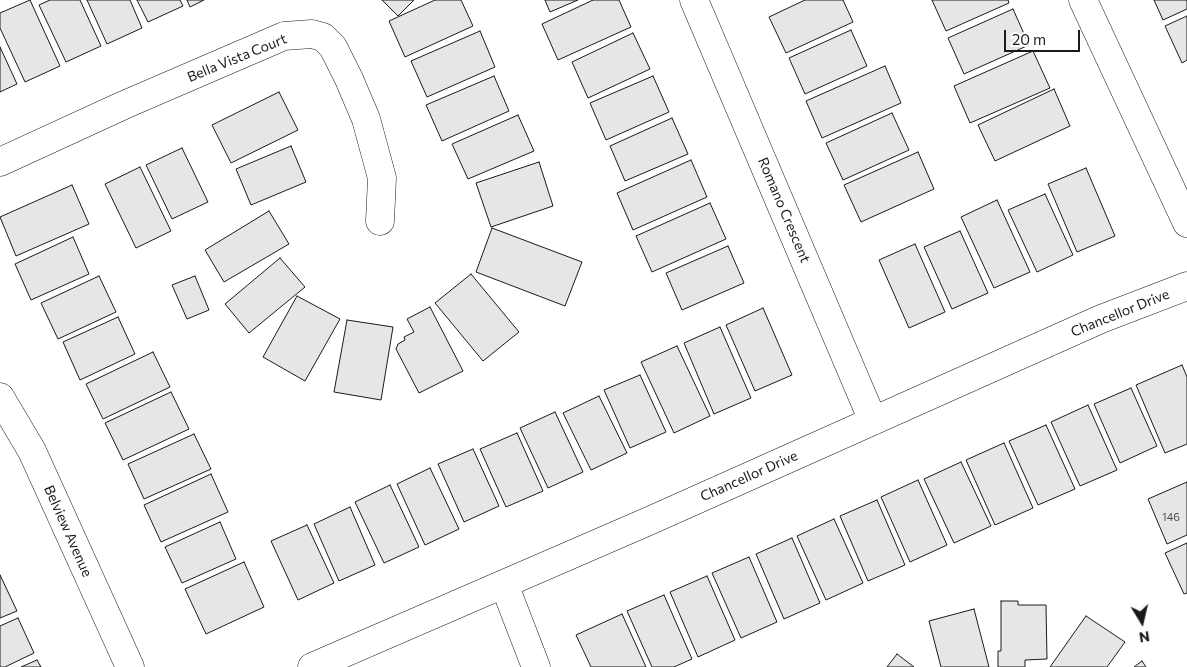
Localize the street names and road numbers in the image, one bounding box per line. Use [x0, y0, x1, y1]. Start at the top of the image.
street label: Bella Vista Court [185, 30, 289, 86]
street label: Romano Crescent [754, 155, 814, 265]
street label: Chancellor Drive [1068, 286, 1172, 340]
street label: Chancellor Drive [698, 447, 800, 505]
street label: Belview Avenue [40, 483, 96, 579]

